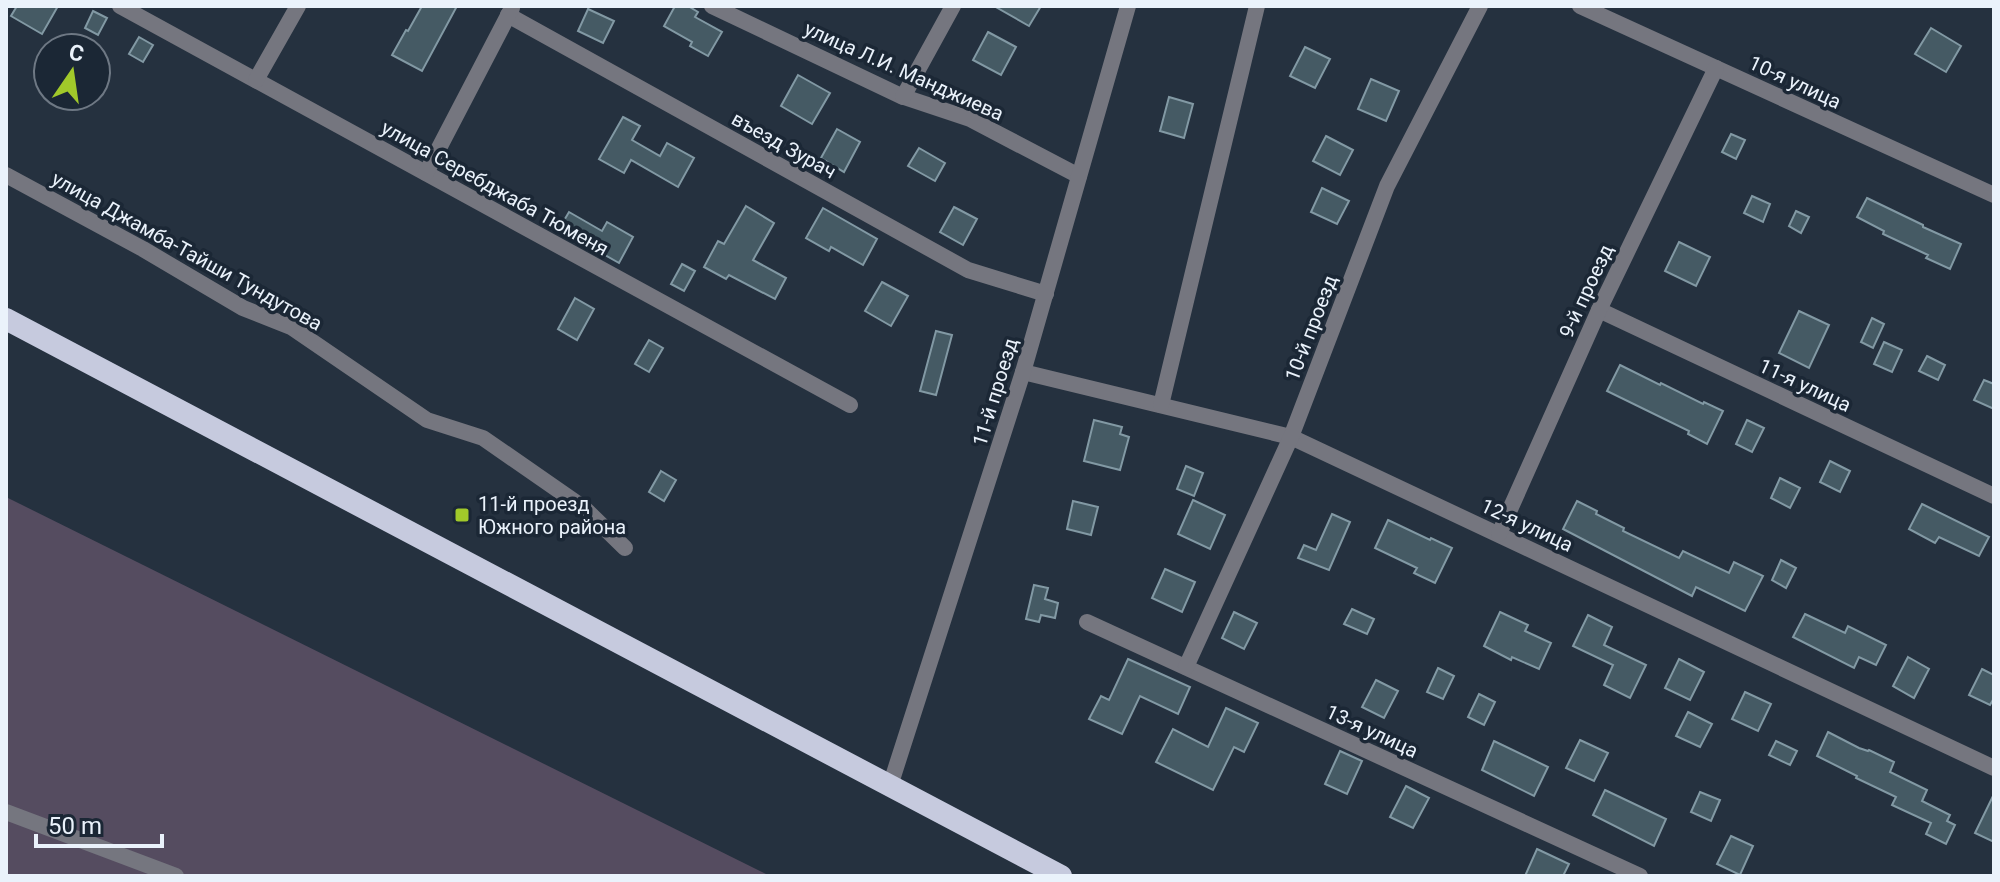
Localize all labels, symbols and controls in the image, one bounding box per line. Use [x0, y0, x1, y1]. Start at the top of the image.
street label: улица Л.И. Манджиева [801, 16, 1007, 126]
north arrow [32, 32, 112, 112]
text: С [67, 39, 86, 67]
street label: 10-я улица [1745, 50, 1845, 114]
street label: въезд Зурач [727, 106, 841, 184]
street label: улица Серебджаба Тюменя [377, 115, 613, 261]
street label: улица Джамба-Тайши Тундутова [48, 166, 326, 336]
street label: 9-й проезд [1554, 240, 1618, 342]
street label: 10-й проезд [1280, 272, 1342, 384]
street label: 11-й проезд [967, 335, 1023, 449]
street label: 11-я улица [1755, 353, 1855, 417]
place label: 11-й проезд Южного района [478, 492, 626, 539]
street label: 12-я улица [1477, 493, 1577, 557]
marker: 11-й проезд Южного района [453, 506, 471, 524]
street label: 13-я улица [1322, 699, 1422, 763]
scale bar [36, 798, 162, 848]
text: 50 m [48, 812, 102, 840]

